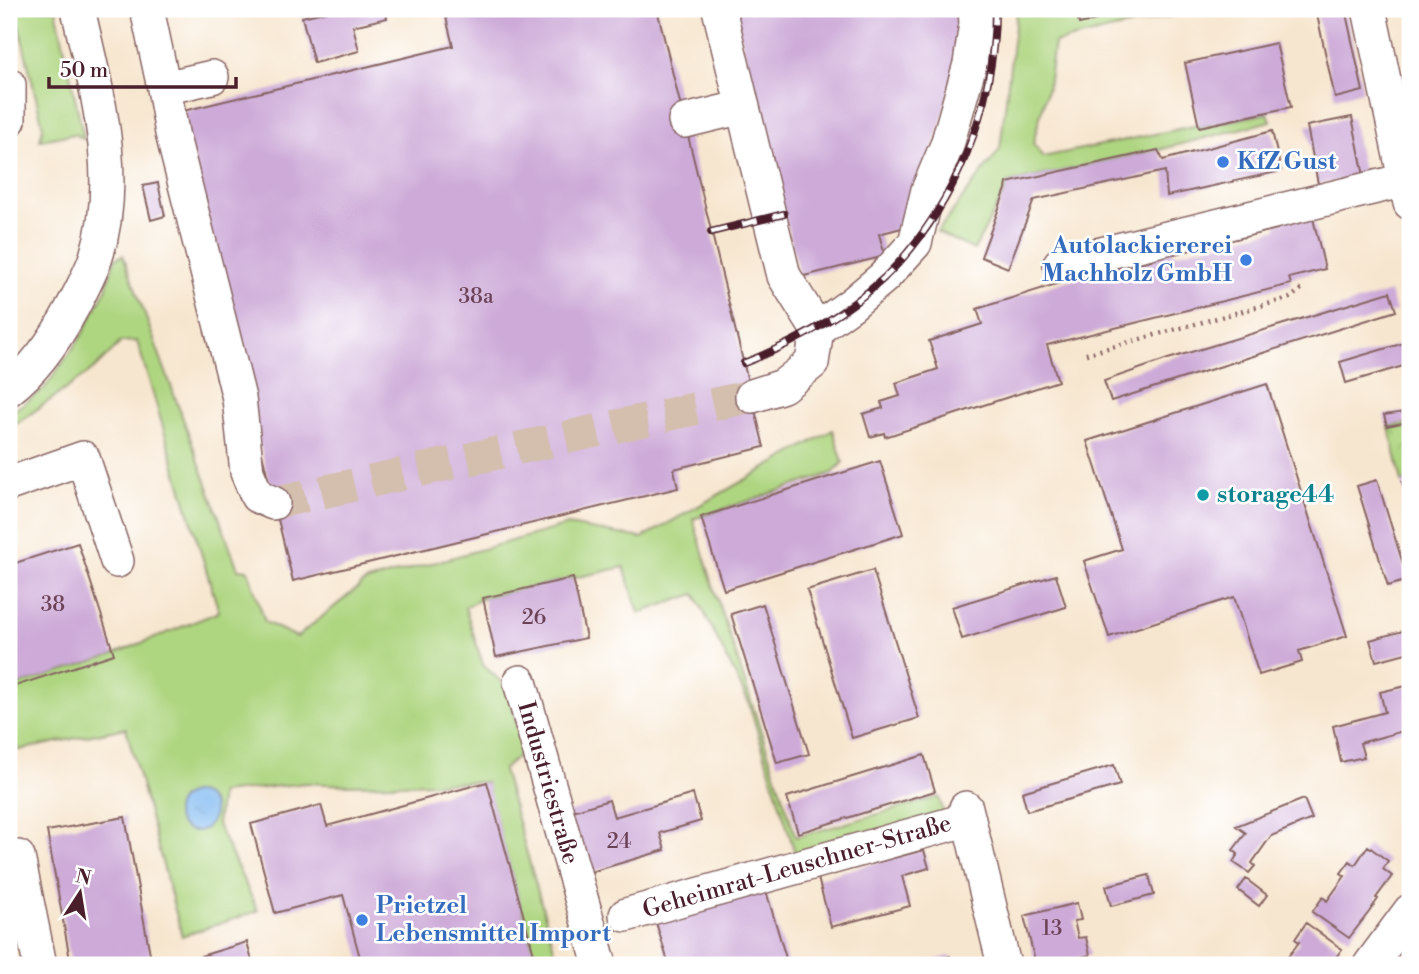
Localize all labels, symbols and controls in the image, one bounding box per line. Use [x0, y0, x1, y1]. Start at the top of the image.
scale bar [49, 46, 236, 90]
text: 50 m [60, 58, 108, 84]
place label: KfZ Gust [1237, 147, 1337, 177]
marker: KfZ Gust [1215, 154, 1231, 170]
place label: Autolackiererei Machholz GmbH [1042, 231, 1232, 289]
marker: Autolackiererei Machholz GmbH [1238, 252, 1254, 268]
house number: 38a [458, 284, 494, 310]
place label: storage44 [1217, 480, 1334, 510]
marker: storage44 [1195, 487, 1211, 503]
house number: 38 [41, 592, 65, 618]
house number: 26 [522, 605, 547, 631]
street label: Industriestraße [510, 698, 586, 868]
street label: Geheimrat-Leuschner-Straße [639, 809, 955, 925]
house number: 24 [607, 829, 631, 855]
north arrow [46, 858, 116, 928]
text: N [73, 864, 93, 891]
place label: Prietzel Lebensmittel Import [376, 891, 611, 949]
marker: Prietzel Lebensmittel Import [354, 912, 370, 928]
house number: 13 [1042, 916, 1062, 942]

